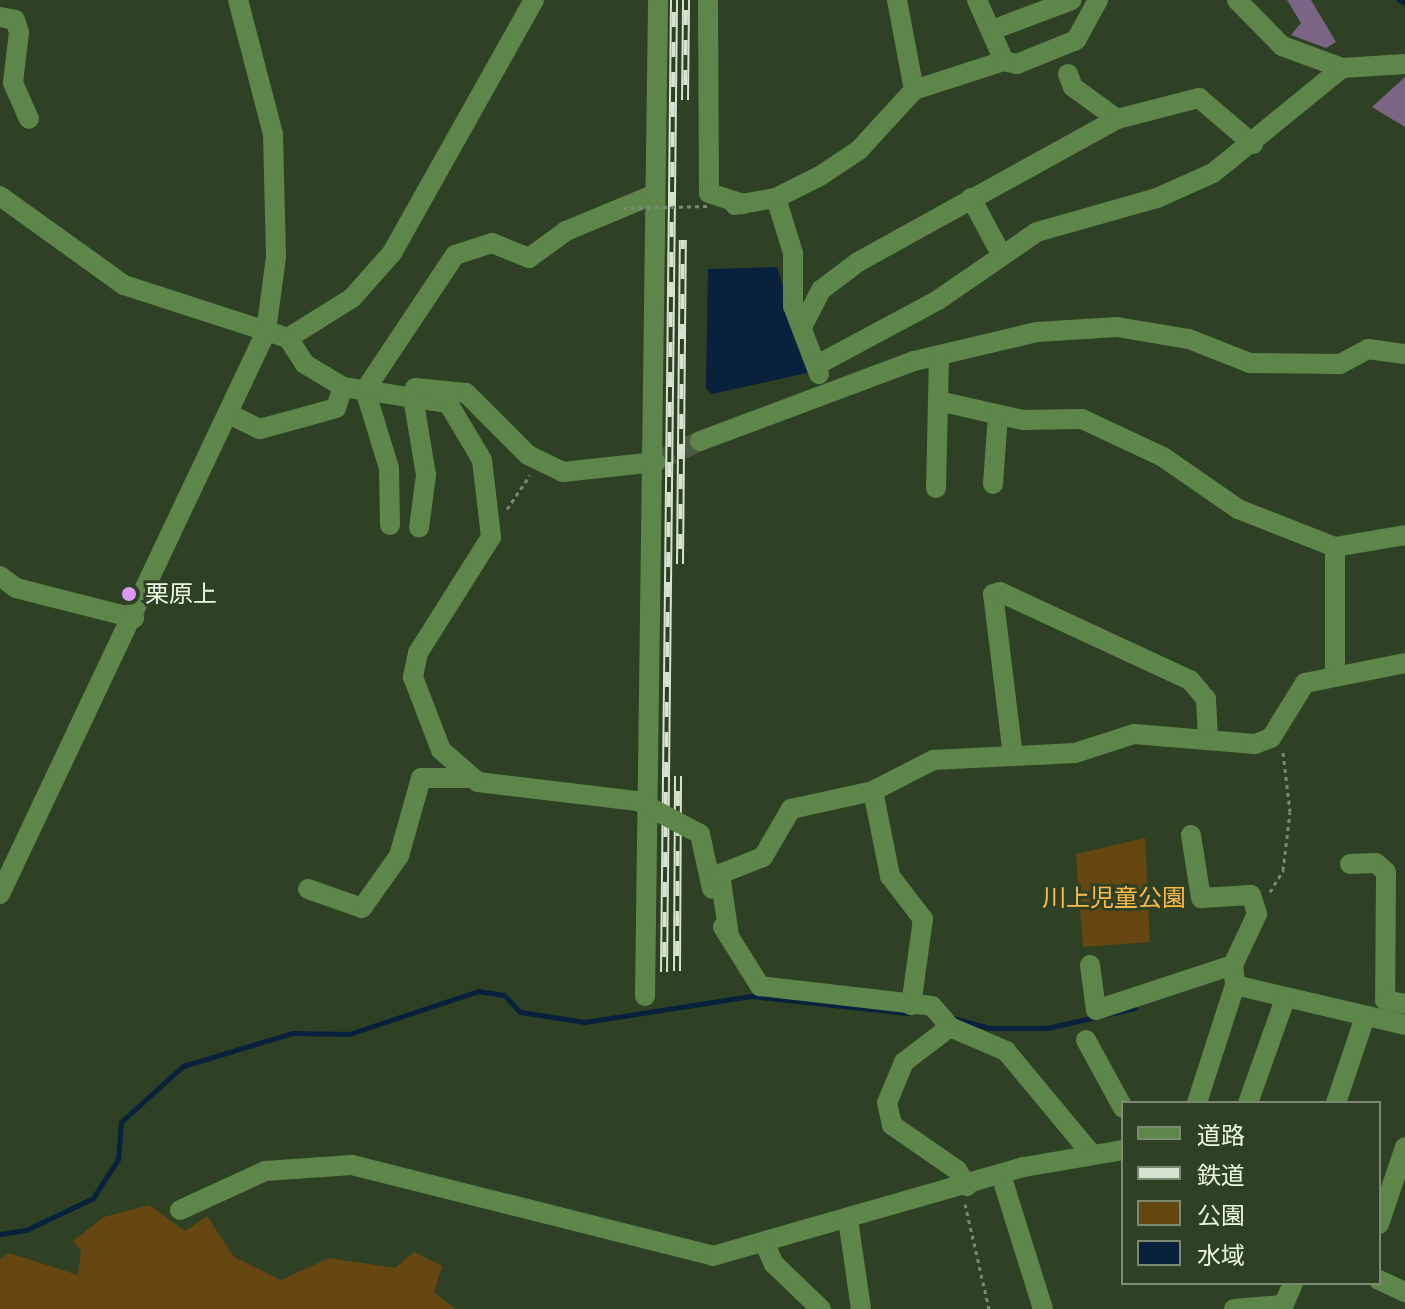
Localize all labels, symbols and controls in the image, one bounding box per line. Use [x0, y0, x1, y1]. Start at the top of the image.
place label: 栗原上 [145, 580, 217, 608]
marker: 栗原上 [120, 585, 138, 603]
park label: 川上児童公園 [1042, 884, 1186, 912]
legend [1121, 1101, 1381, 1285]
text: 道路 [1197, 1121, 1245, 1150]
text: 鉄道 [1197, 1161, 1245, 1190]
text: 公園 [1197, 1201, 1245, 1230]
text: 水域 [1197, 1241, 1245, 1270]

